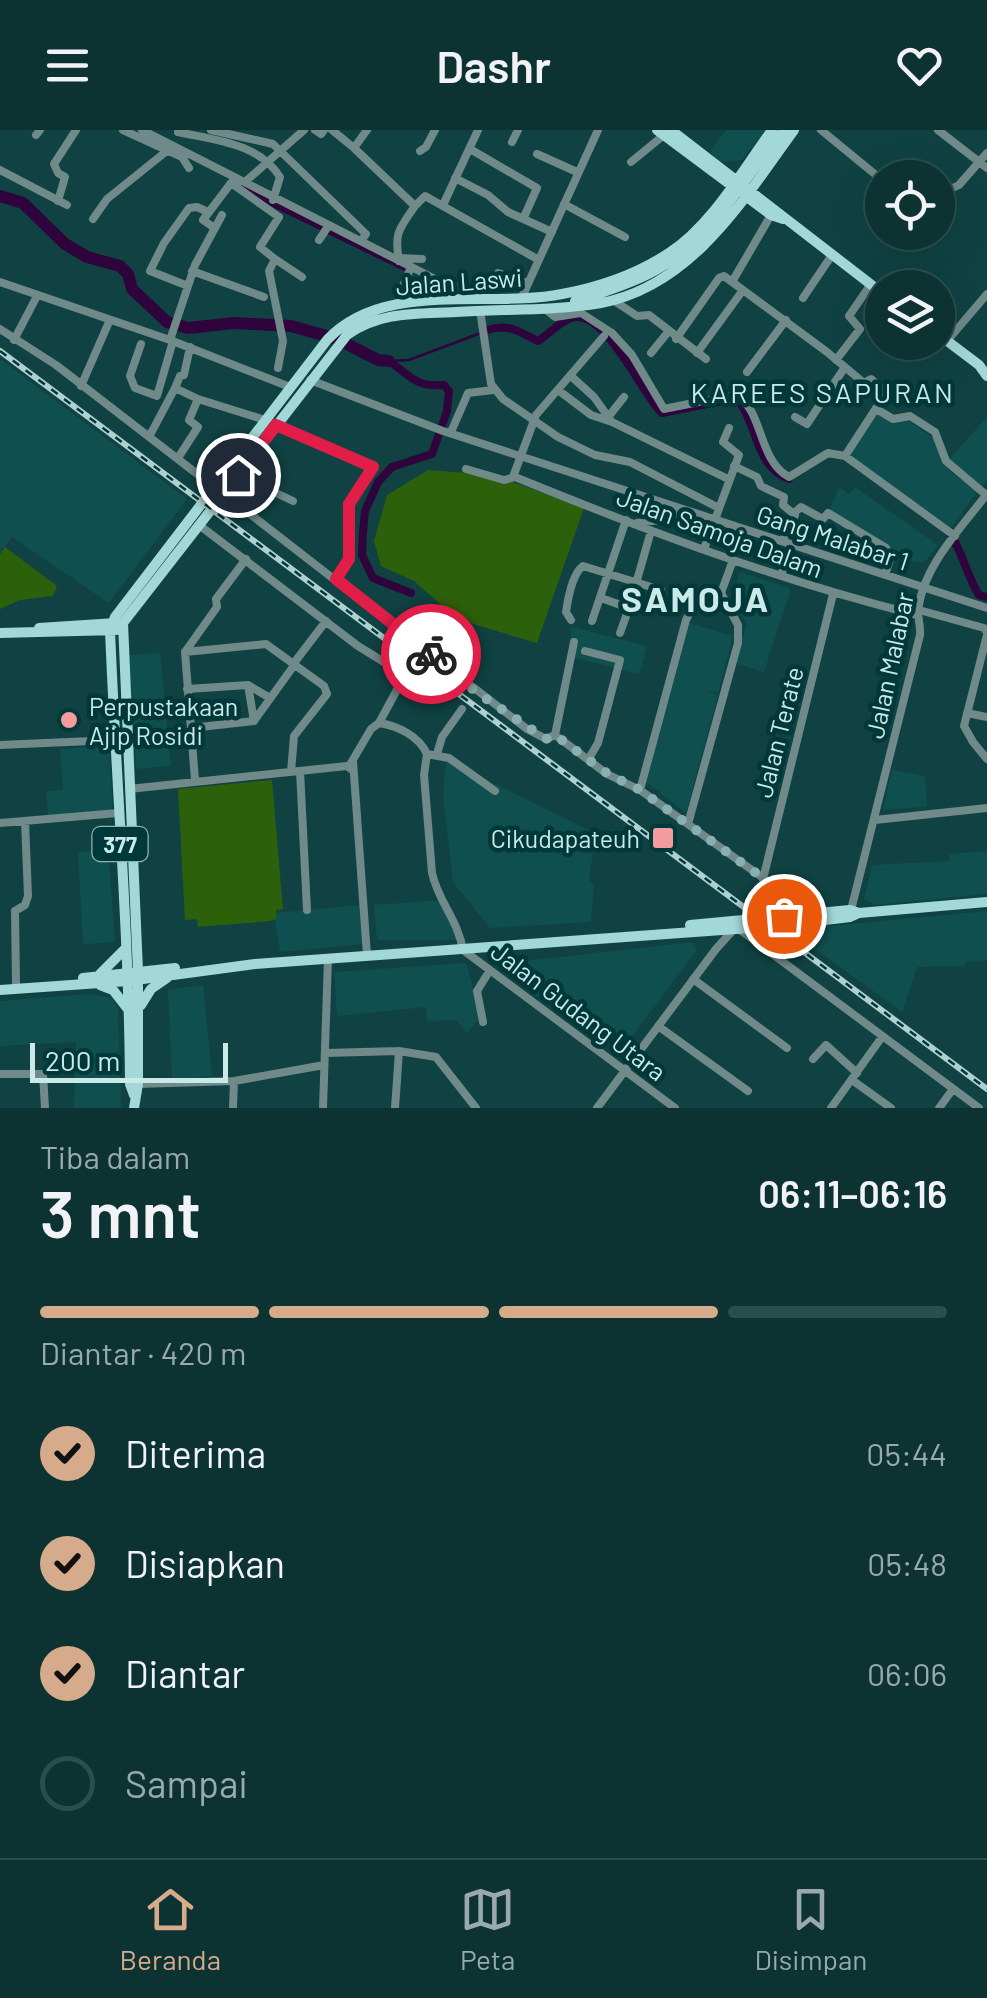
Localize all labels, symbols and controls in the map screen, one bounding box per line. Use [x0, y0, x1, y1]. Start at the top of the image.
icon: menu [40, 38, 95, 93]
text: Dashr [436, 38, 551, 92]
icon: heart [892, 38, 947, 93]
map controls [865, 160, 955, 360]
button: locate [865, 160, 955, 250]
street label: Jalan Laswi [395, 262, 523, 300]
button: layers [865, 270, 955, 360]
district label: KAREES SAPURAN [691, 375, 956, 409]
pin [196, 433, 281, 518]
icon: home [211, 448, 266, 503]
street label: Jalan Samoja Dalam [613, 481, 827, 583]
street label: Gang Malabar 1 [753, 498, 913, 576]
district label: SAMOJA [621, 577, 771, 619]
street label: Jalan Malabar [859, 589, 919, 741]
courier [381, 604, 481, 704]
icon: bike [404, 627, 459, 682]
street label: Jalan Terate [747, 663, 809, 801]
place label: Perpustakaan Ajip Rosidi [89, 691, 238, 750]
marker: Perpustakaan Ajip Rosidi [58, 709, 80, 731]
place label: Cikudapateuh [491, 823, 640, 853]
marker: Cikudapateuh [650, 825, 676, 851]
road number: 377 [92, 827, 148, 861]
pin [742, 874, 827, 959]
icon: bag [757, 889, 812, 944]
street label: Jalan Gudang Utara [486, 935, 672, 1087]
scale bar [30, 1038, 228, 1083]
text: 200 m [45, 1043, 120, 1077]
text: Tiba dalam [40, 1137, 190, 1175]
text: 06:11–06:16 [758, 1170, 947, 1216]
text: 3 mnt [40, 1173, 201, 1251]
text: Diantar · 420 m [40, 1333, 246, 1371]
icon: check [40, 1426, 95, 1481]
text: Diterima [125, 1430, 266, 1476]
text: 05:44 [866, 1434, 947, 1472]
icon: check [40, 1536, 95, 1591]
text: Disiapkan [125, 1540, 285, 1586]
text: 05:48 [867, 1544, 947, 1582]
icon: check [40, 1646, 95, 1701]
text: Diantar [125, 1650, 245, 1696]
text: 06:06 [867, 1654, 947, 1692]
text: Sampai [125, 1760, 248, 1806]
tab: Beranda [120, 1882, 221, 1976]
tab: Peta [460, 1882, 515, 1976]
tab: Disimpan [754, 1882, 867, 1976]

